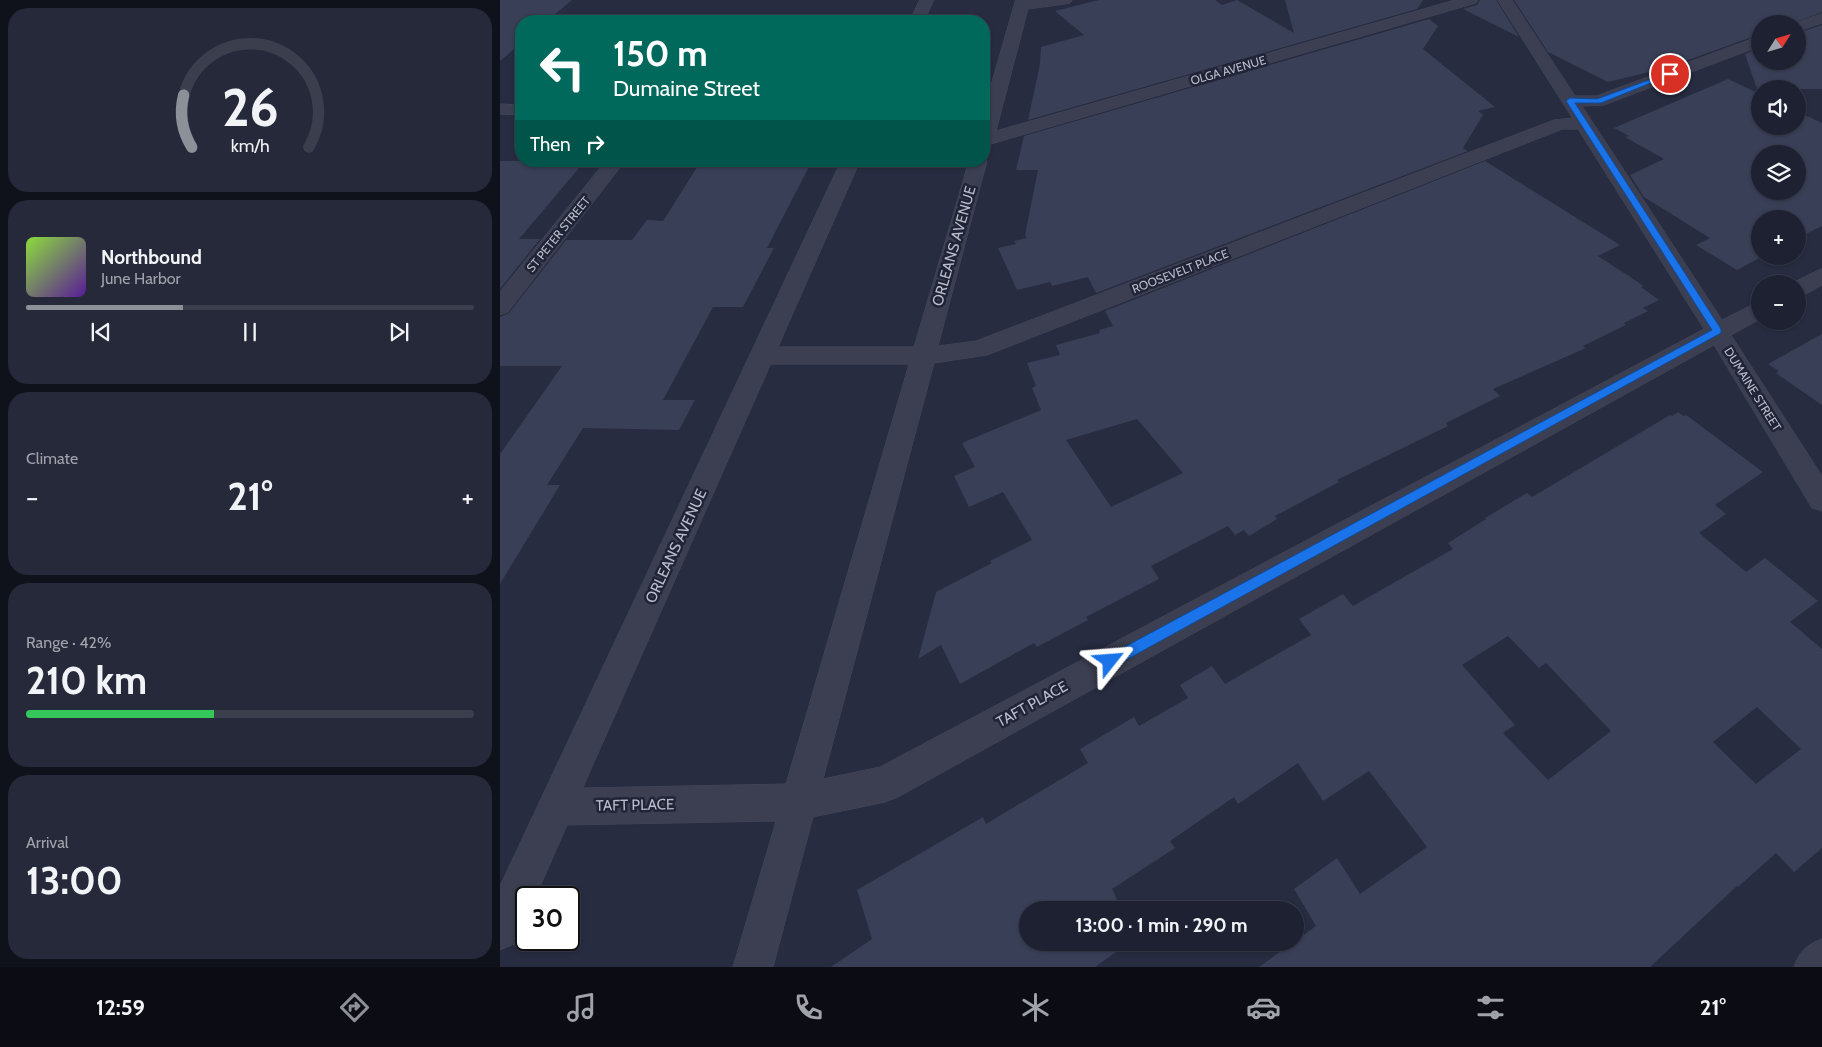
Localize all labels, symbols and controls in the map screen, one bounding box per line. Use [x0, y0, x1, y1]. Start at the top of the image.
north arrow [1751, 15, 1806, 70]
map controls [1751, 15, 1806, 330]
text: 150 m [613, 32, 708, 75]
icon: left [530, 35, 595, 100]
street label: OLGA AVENUE [1189, 52, 1268, 88]
pin [1649, 53, 1691, 95]
icon: arrive [1656, 60, 1684, 88]
text: Dumaine Street [613, 75, 760, 102]
text: 26 [222, 76, 278, 139]
button: sound [1751, 80, 1806, 135]
icon: right [581, 130, 609, 158]
text: Then [530, 133, 571, 156]
text: km/h [230, 135, 270, 156]
button: layers [1751, 145, 1806, 200]
street label: ORLEANS AVENUE [928, 184, 980, 308]
street label: ST PETER STREET [523, 193, 593, 275]
button: + [1751, 210, 1806, 265]
text: Northbound [101, 246, 202, 269]
street label: ROOSEVELT PLACE [1130, 246, 1231, 296]
text: June Harbor [101, 269, 181, 288]
button: − [1751, 275, 1806, 330]
icon: previous [87, 318, 115, 346]
icon: pause [236, 318, 264, 346]
icon: next [385, 318, 413, 346]
street label: DUMAINE STREET [1721, 344, 1785, 434]
text: Climate [26, 449, 78, 468]
text: 21° [227, 473, 273, 520]
text: − [26, 480, 38, 514]
text: + [462, 480, 474, 514]
street label: ORLEANS AVENUE [642, 486, 710, 606]
text: Range · 42% [26, 633, 111, 652]
position arrow [1083, 634, 1135, 686]
text: 210 km [26, 657, 147, 704]
street label: TAFT PLACE [993, 677, 1071, 731]
street label: TAFT PLACE [596, 795, 674, 815]
text: Arrival [26, 833, 69, 852]
text: 13:00 [26, 857, 123, 904]
speed limit sign: 30 [515, 886, 580, 951]
text: 13:00 · 1 min · 290 m [1076, 914, 1248, 937]
icon: directions [337, 990, 372, 1025]
icon: music [564, 990, 599, 1025]
icon: phone [791, 990, 826, 1025]
icon: climate [1018, 990, 1053, 1025]
icon: car [1246, 990, 1281, 1025]
icon: filters [1473, 990, 1508, 1025]
text: 12:59 [96, 994, 145, 1021]
text: 21° [1700, 994, 1726, 1021]

